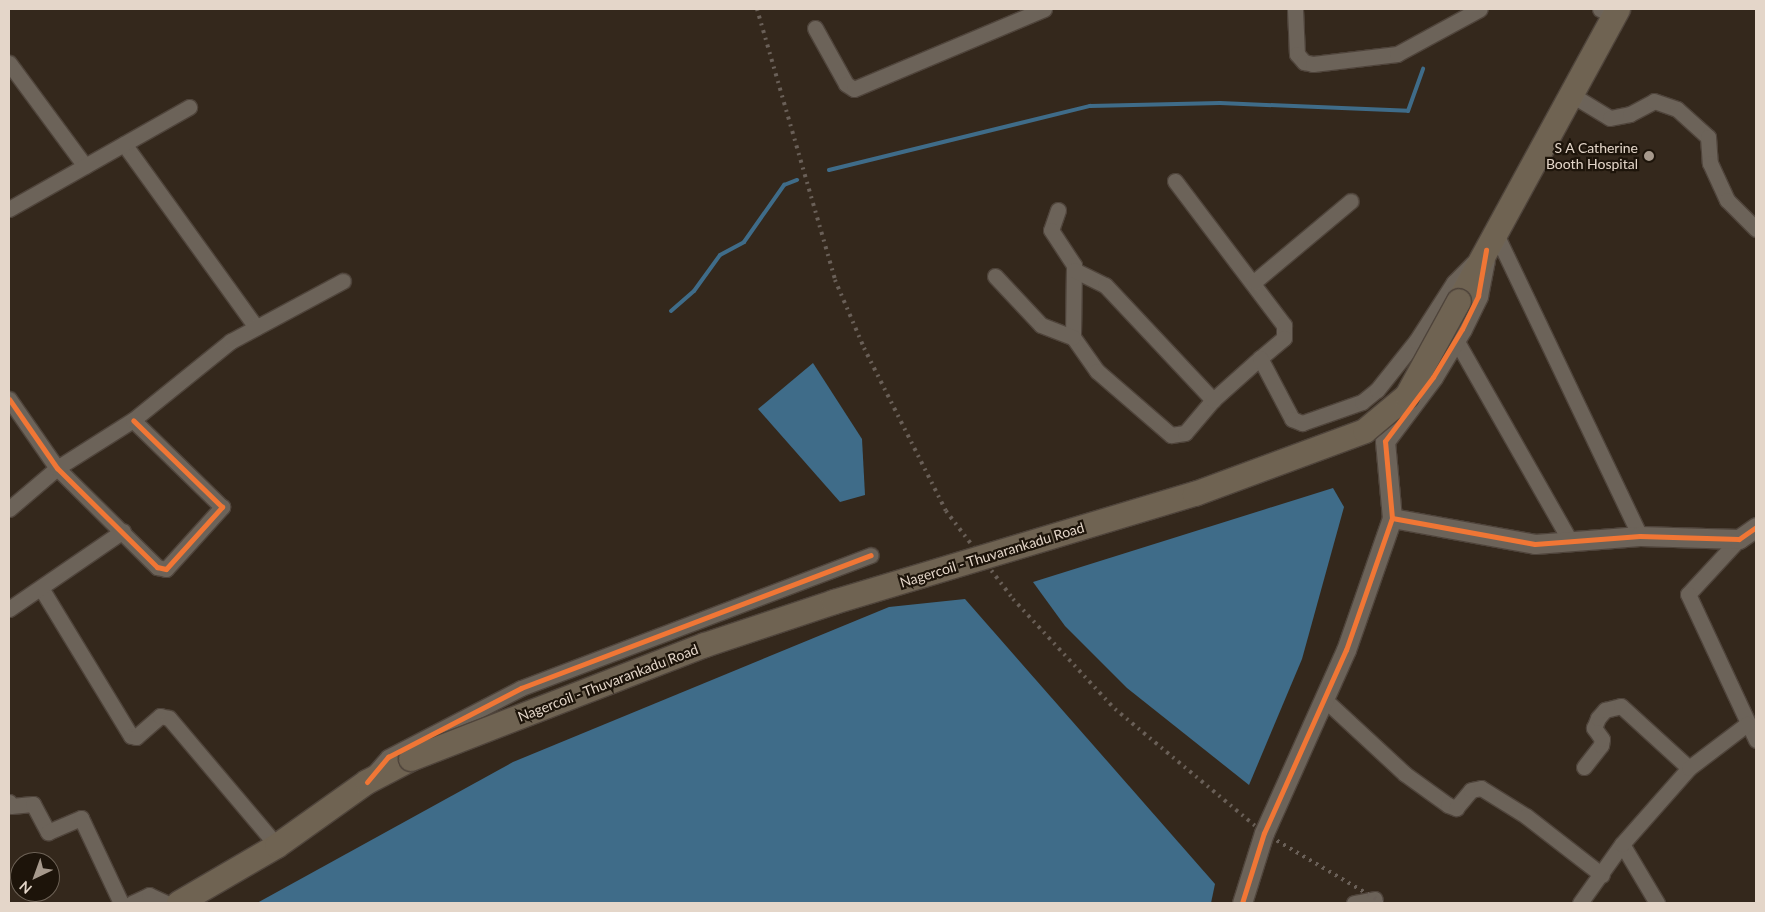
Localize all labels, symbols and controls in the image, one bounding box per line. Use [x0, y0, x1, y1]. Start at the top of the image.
place label: S A Catherine Booth Hospital [1546, 140, 1638, 172]
marker: S A Catherine Booth Hospital [1642, 149, 1656, 163]
street label: Nagercoil - Thuvarankadu Road [898, 519, 1086, 591]
street label: Nagercoil - Thuvarankadu Road [515, 641, 701, 725]
north arrow [10, 852, 60, 902]
text: N [16, 878, 35, 898]

